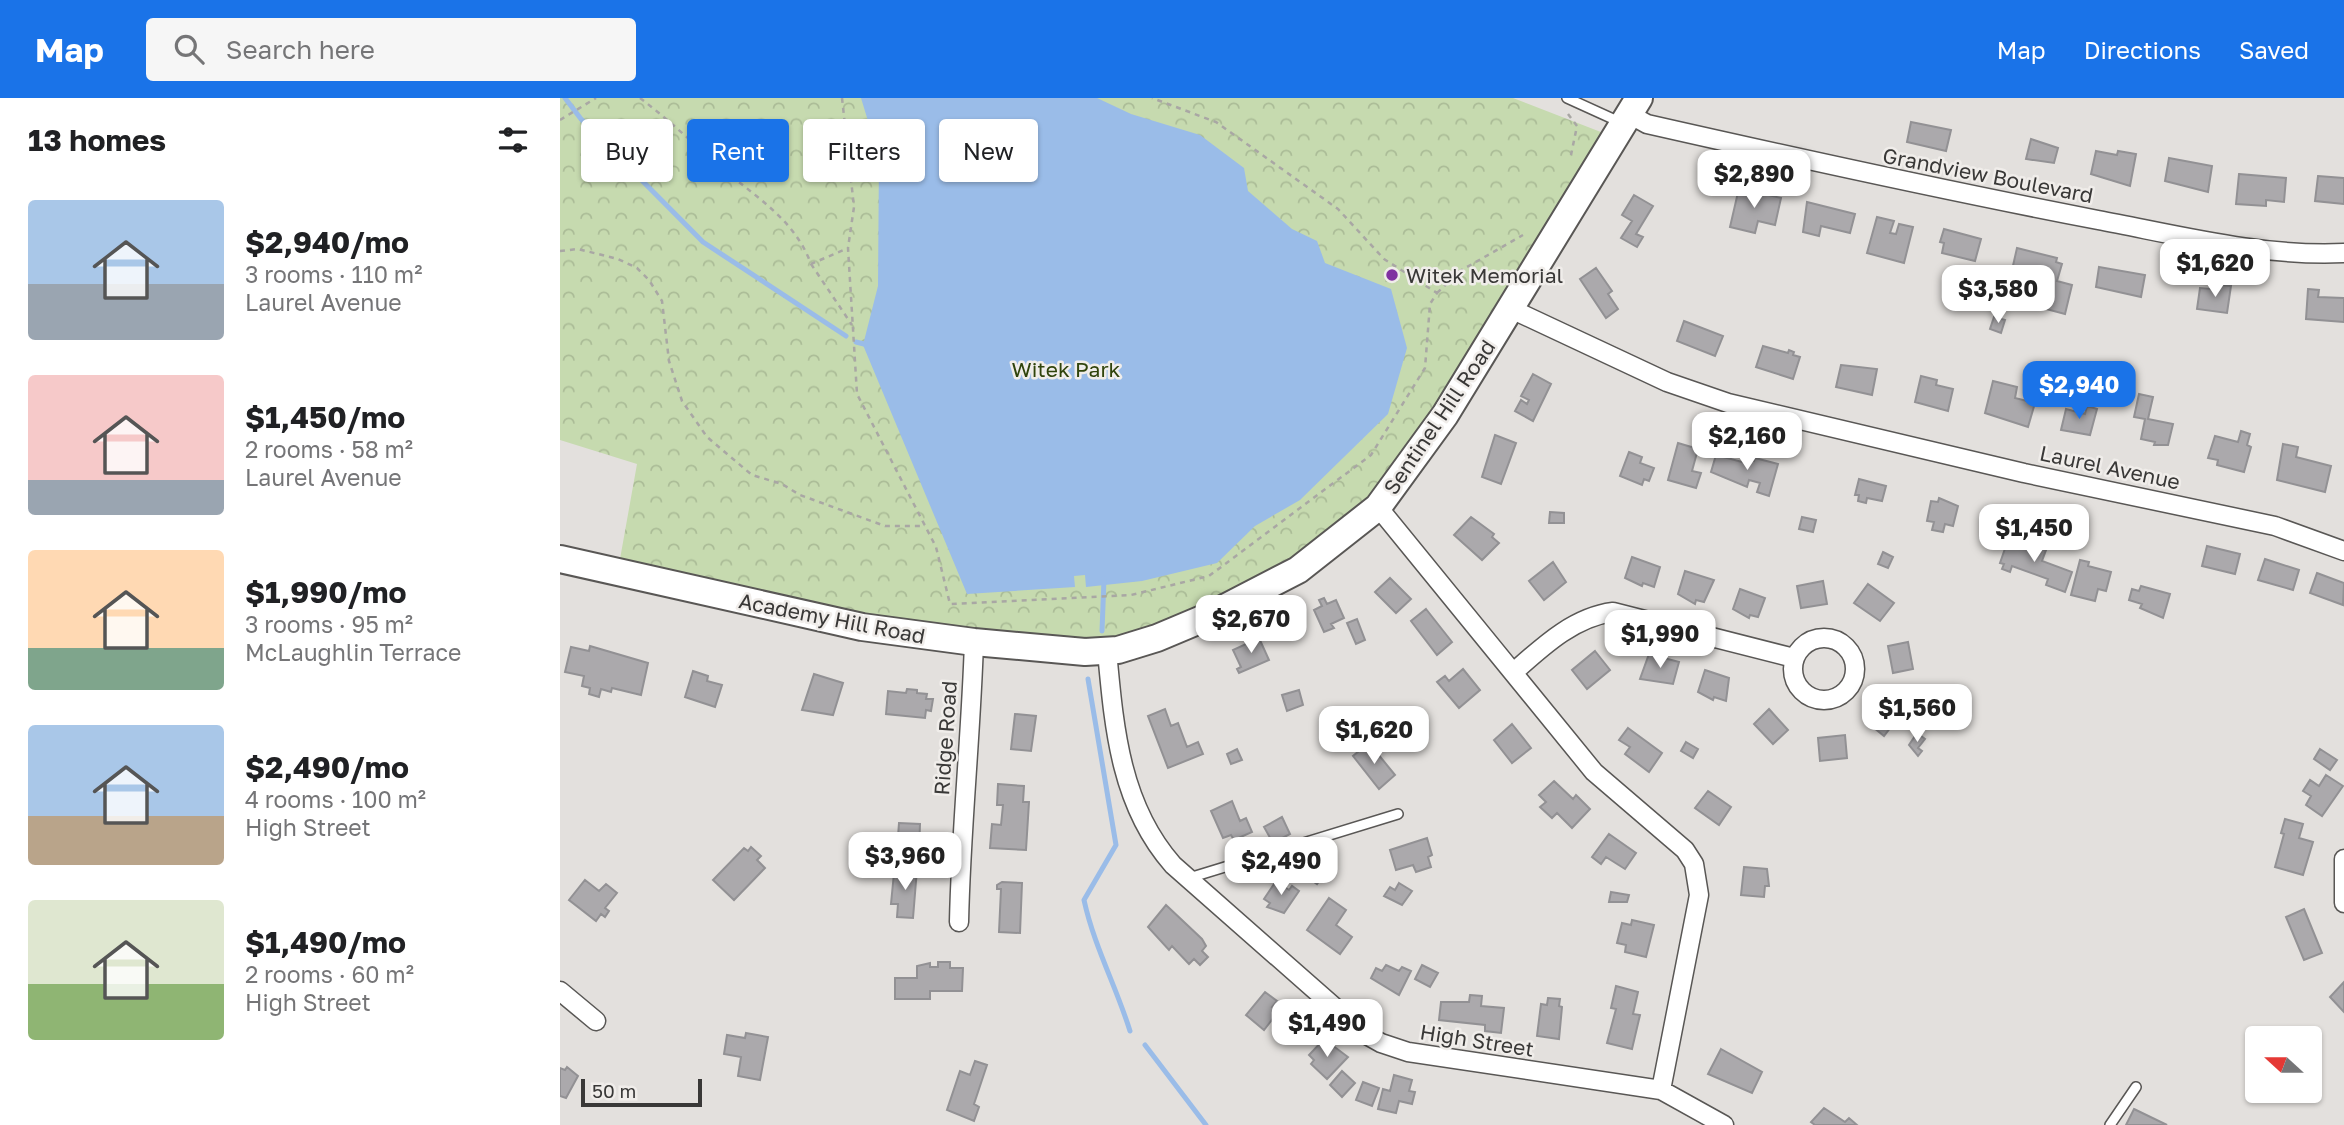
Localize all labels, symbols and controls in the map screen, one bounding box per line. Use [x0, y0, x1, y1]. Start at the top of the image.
search box [146, 18, 636, 81]
text: Map [35, 30, 104, 69]
icon: search [170, 30, 208, 68]
text: Search here [226, 34, 375, 65]
text: Map [1997, 35, 2046, 64]
text: Directions [2084, 35, 2201, 64]
text: Saved [2239, 35, 2309, 64]
chip: Buy [581, 119, 673, 182]
chip: Rent [687, 119, 789, 182]
chip: Filters [803, 119, 925, 182]
chip: New [939, 119, 1038, 182]
icon: filters [494, 121, 532, 159]
text: 13 homes [28, 122, 166, 158]
street label: Grandview Boulevard [1881, 142, 2095, 208]
pin: $2,890 [1697, 150, 1811, 210]
text: $2,890 [1713, 159, 1795, 187]
text: $2,940/mo [245, 224, 409, 260]
icon: home [84, 228, 168, 312]
pin: $1,620 [2158, 240, 2272, 299]
text: $1,620 [2176, 248, 2254, 276]
text: 3 rooms · 110 m² [245, 260, 422, 288]
place label: Witek Memorial [1406, 262, 1563, 288]
pin: $3,580 [1941, 266, 2055, 325]
marker: Witek Memorial [1384, 267, 1400, 283]
text: $3,580 [1958, 274, 2038, 302]
text: Laurel Avenue [245, 288, 402, 316]
street label: Sentinel Hill Road [1378, 335, 1500, 499]
park label: Witek Park [1012, 356, 1121, 382]
pin: $2,940 [2022, 362, 2136, 421]
text: $2,940 [2039, 370, 2119, 398]
text: $1,450/mo [245, 399, 405, 435]
icon: home [84, 403, 168, 487]
pin: $2,160 [1690, 412, 1804, 472]
text: $2,160 [1708, 421, 1786, 449]
text: 2 rooms · 58 m² [245, 435, 413, 463]
street label: Laurel Avenue [2037, 439, 2183, 495]
text: Laurel Avenue [245, 463, 402, 491]
pin: $1,450 [1977, 504, 2091, 564]
text: $1,450 [1995, 513, 2073, 541]
text: $1,990/mo [245, 574, 406, 610]
icon: home [84, 578, 168, 662]
street label: Academy Hill Road [737, 587, 927, 649]
pin: $2,670 [1194, 596, 1308, 655]
text: $2,670 [1212, 604, 1290, 632]
text: 3 rooms · 95 m² [245, 610, 413, 638]
pin: $1,990 [1603, 610, 1717, 670]
text: $1,990 [1621, 619, 1699, 647]
text: McLaughlin Terrace [245, 638, 461, 666]
street label: Ridge Road [928, 680, 962, 796]
pin: $1,560 [1860, 684, 1974, 744]
text: $1,560 [1878, 693, 1956, 721]
pin: $1,620 [1317, 706, 1431, 766]
text: $1,620 [1335, 715, 1413, 743]
text: $2,490/mo [245, 749, 409, 785]
icon: home [84, 753, 168, 837]
text: 4 rooms · 100 m² [245, 785, 426, 813]
text: High Street [245, 813, 371, 841]
pin: $3,960 [848, 832, 962, 892]
pin: $2,490 [1224, 838, 1338, 897]
text: $3,960 [865, 841, 945, 869]
text: $2,490 [1241, 846, 1321, 874]
text: $1,490/mo [245, 924, 406, 960]
icon: home [84, 928, 168, 1012]
text: 2 rooms · 60 m² [245, 960, 414, 988]
text: High Street [245, 988, 371, 1016]
pin: $1,490 [1270, 1000, 1384, 1059]
text: $1,490 [1288, 1008, 1366, 1036]
street label: High Street [1418, 1018, 1536, 1062]
north arrow [2245, 1026, 2322, 1102]
map controls [2245, 1026, 2322, 1103]
scale bar [581, 1076, 702, 1108]
text: 50 m [592, 1079, 636, 1102]

